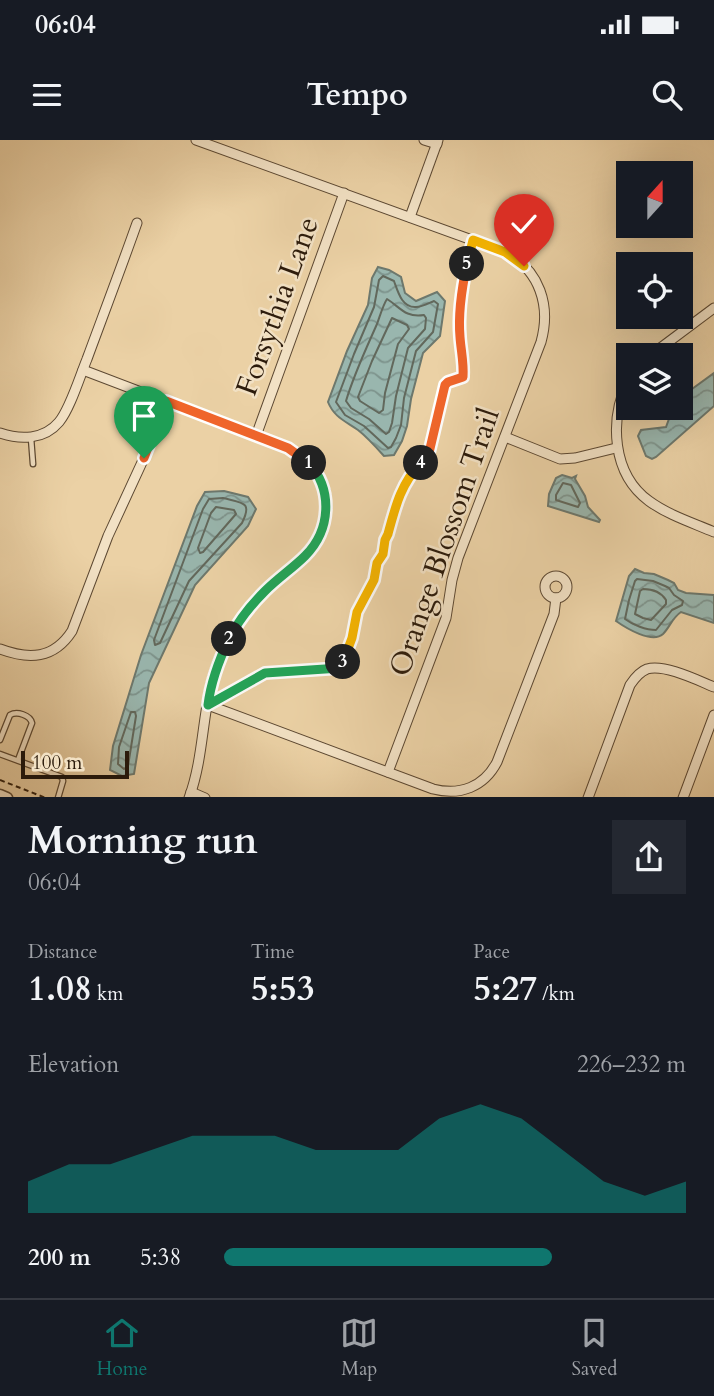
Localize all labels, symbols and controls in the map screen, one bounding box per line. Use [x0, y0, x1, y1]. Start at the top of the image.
text: 06:04 [35, 7, 96, 42]
text: Tempo [306, 73, 408, 117]
icon: menu [28, 76, 66, 114]
icon: search [648, 76, 686, 114]
north arrow [616, 161, 693, 238]
map controls [616, 161, 693, 420]
pin [494, 194, 554, 266]
icon: check [505, 205, 543, 243]
street label: Forsythia Lane [226, 211, 329, 401]
pin: 5 [449, 246, 484, 282]
text: 5 [462, 250, 471, 276]
button: locate [616, 252, 693, 329]
button: layers [616, 343, 693, 420]
pin [114, 386, 174, 458]
icon: arrive [125, 397, 163, 435]
street label: Orange Blossom Trail [379, 402, 510, 682]
pin: 1 [292, 446, 326, 480]
pin: 4 [404, 446, 438, 480]
text: 1 [304, 449, 313, 475]
text: 4 [416, 449, 425, 475]
pin: 2 [212, 622, 246, 656]
text: 2 [224, 625, 233, 651]
pin: 3 [326, 644, 360, 680]
text: 3 [338, 648, 347, 674]
scale bar [21, 748, 130, 780]
text: 100 m [32, 750, 82, 776]
text: Morning run [28, 815, 258, 867]
button: share [612, 820, 686, 894]
text: 06:04 [28, 867, 81, 898]
text: Distance [28, 939, 97, 965]
text: Time [251, 939, 295, 965]
text: Pace [473, 939, 510, 965]
text: 1.08 [28, 965, 92, 1013]
text: 5:53 [251, 965, 315, 1013]
text: 5:27 [473, 965, 537, 1013]
text: km [92, 981, 123, 1007]
text: /km [537, 981, 575, 1007]
text: Elevation [28, 1049, 119, 1080]
text: 226–232 m [577, 1049, 686, 1080]
text: 200 m [28, 1242, 91, 1273]
text: 5:38 [140, 1242, 181, 1273]
tab: Home [97, 1314, 147, 1382]
tab: Map [340, 1314, 378, 1382]
tab: Saved [571, 1314, 617, 1382]

